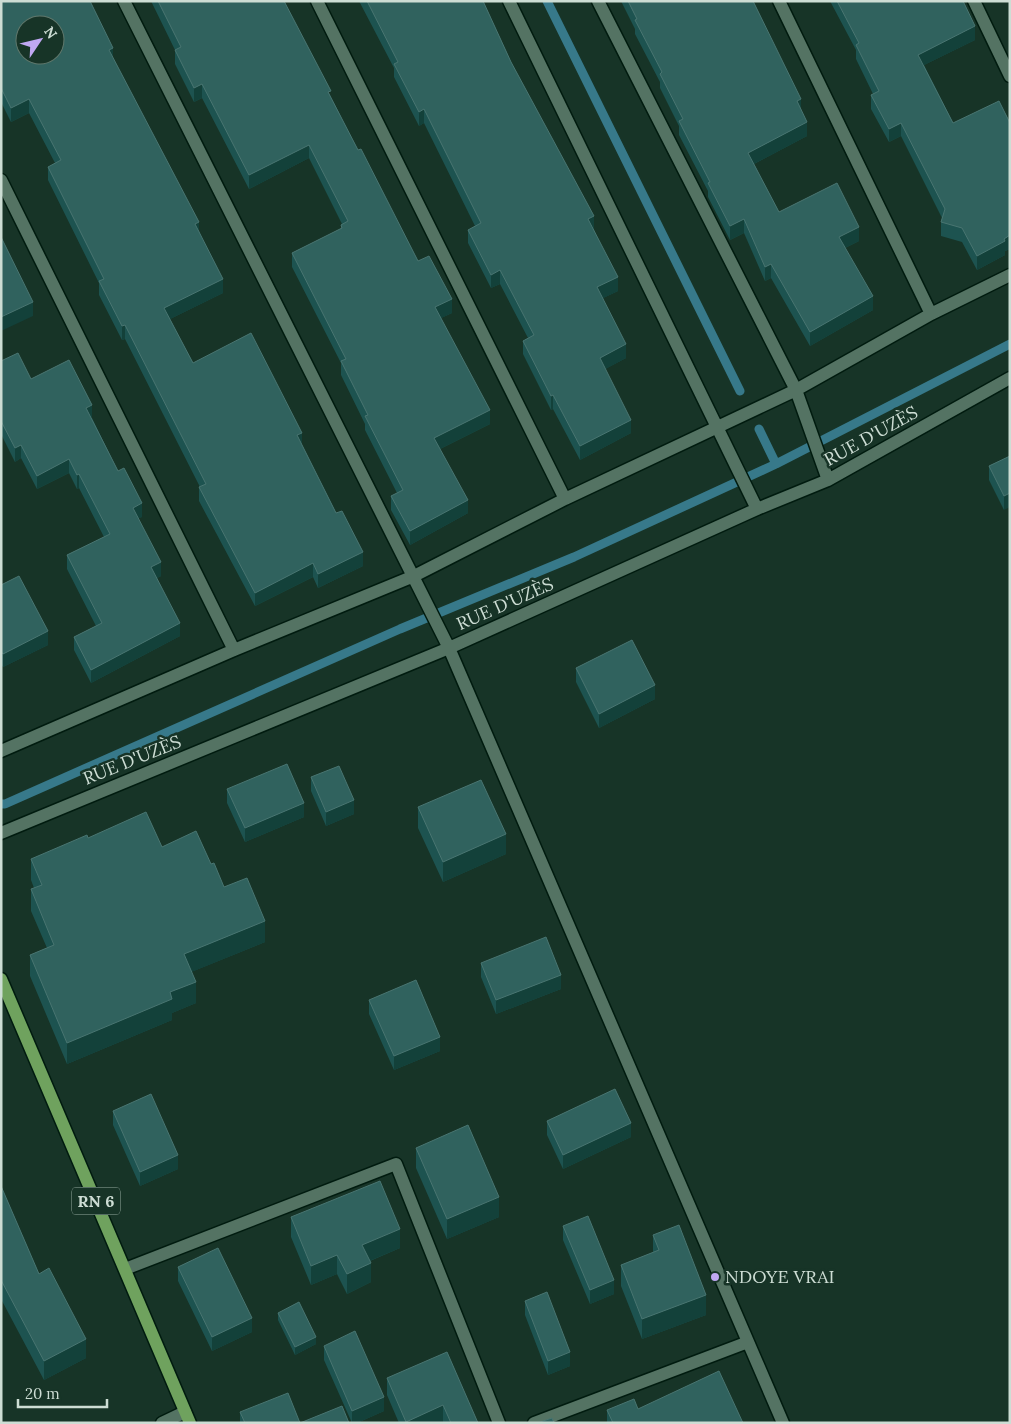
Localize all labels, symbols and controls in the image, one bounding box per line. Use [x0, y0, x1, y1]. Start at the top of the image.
north arrow [15, 15, 65, 65]
text: N [40, 23, 61, 42]
street label: RUE D'UZÈS [820, 400, 922, 471]
street label: RUE D'UZÈS [453, 572, 557, 635]
street label: RUE D'UZÈS [79, 729, 184, 790]
road number: RN 6 [72, 1188, 120, 1214]
place label: NDOYE VRAI [725, 1265, 835, 1288]
marker: NDOYE VRAI [709, 1271, 721, 1283]
scale bar [18, 1376, 106, 1408]
text: 20 m [25, 1384, 60, 1403]

